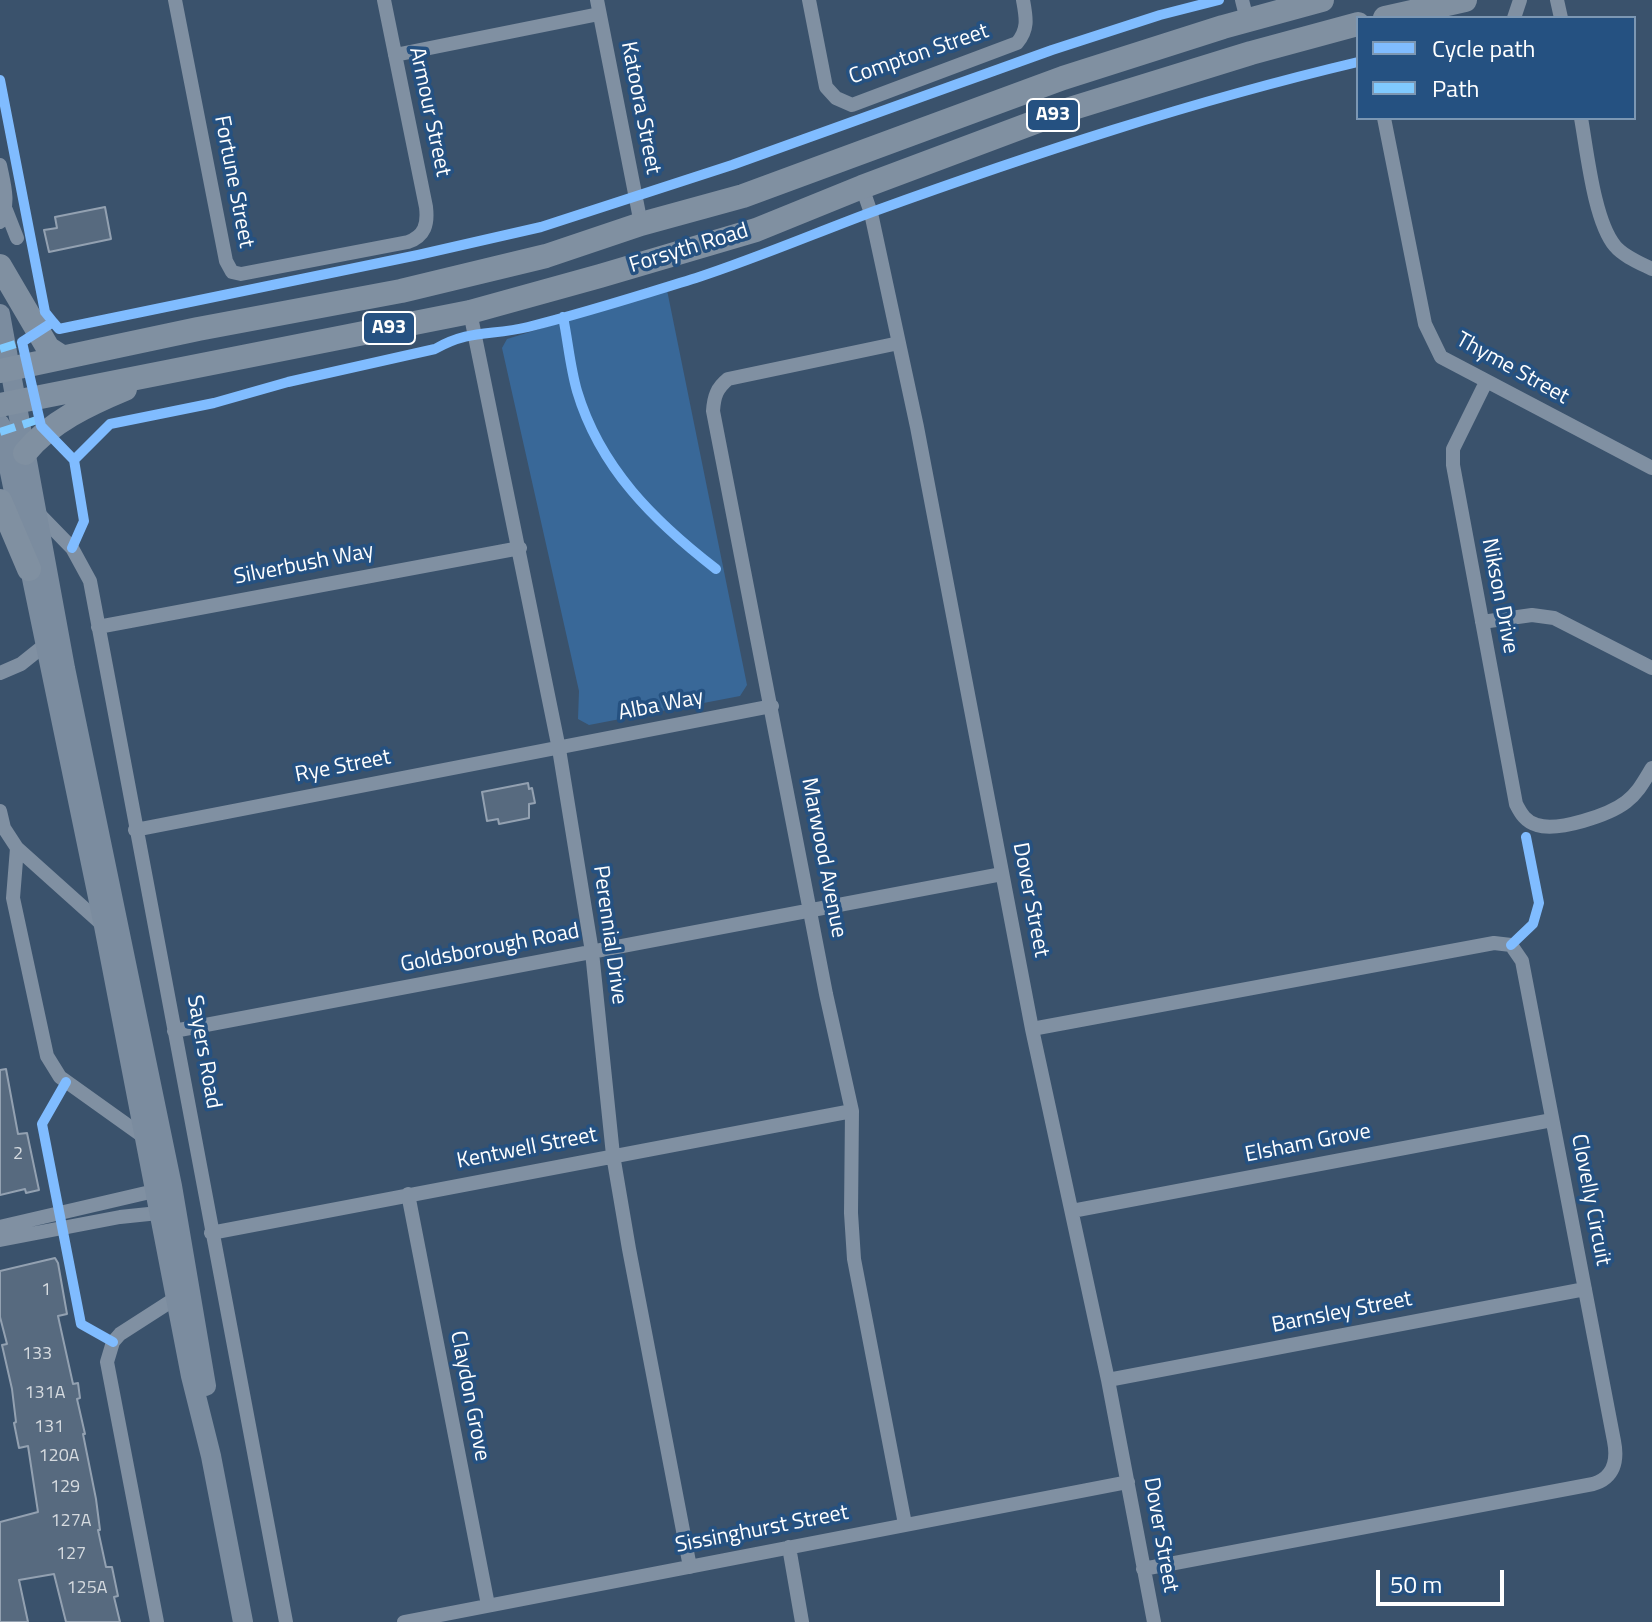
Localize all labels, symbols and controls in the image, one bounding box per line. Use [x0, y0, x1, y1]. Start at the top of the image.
legend [1356, 16, 1636, 120]
street label: Compton Street [846, 19, 992, 91]
text: Cycle path [1432, 30, 1535, 66]
street label: Katoora Street [614, 39, 666, 177]
street label: Armour Street [402, 45, 456, 179]
text: Path [1432, 70, 1479, 106]
road number: A93 [1027, 99, 1079, 131]
street label: Fortune Street [207, 114, 259, 250]
street label: Forsyth Road [626, 218, 752, 280]
road number: A93 [363, 312, 415, 344]
street label: Thyme Street [1451, 327, 1573, 411]
street label: Nikson Drive [1475, 536, 1523, 656]
street label: Silverbush Way [232, 539, 376, 591]
street label: Alba Way [616, 685, 706, 727]
street label: Rye Street [293, 745, 393, 789]
street label: Marwood Avenue [795, 776, 851, 940]
street label: Dover Street [1006, 840, 1054, 960]
street label: Perennial Drive [586, 864, 632, 1006]
street label: Goldsborough Road [398, 919, 582, 979]
street label: Sayers Road [180, 993, 226, 1111]
street label: Elsham Grove [1243, 1119, 1373, 1169]
street label: Kentwell Street [455, 1122, 599, 1176]
street label: Clovelly Circuit [1564, 1132, 1616, 1268]
house number: 2 [13, 1144, 23, 1166]
house number: 1 [41, 1280, 51, 1302]
street label: Barnsley Street [1270, 1286, 1414, 1340]
street label: Claydon Grove [443, 1329, 495, 1463]
house number: 133 [22, 1344, 52, 1366]
house number: 131A [25, 1383, 65, 1405]
house number: 131 [34, 1417, 64, 1439]
house number: 120A [39, 1446, 79, 1468]
street label: Dover Street [1137, 1475, 1183, 1595]
house number: 129 [50, 1477, 80, 1499]
street label: Sissinghurst Street [673, 1500, 851, 1560]
house number: 127A [51, 1511, 91, 1533]
house number: 127 [56, 1544, 86, 1566]
scale bar [1380, 1554, 1508, 1604]
text: 50 m [1390, 1566, 1442, 1602]
house number: 125A [67, 1578, 107, 1600]

